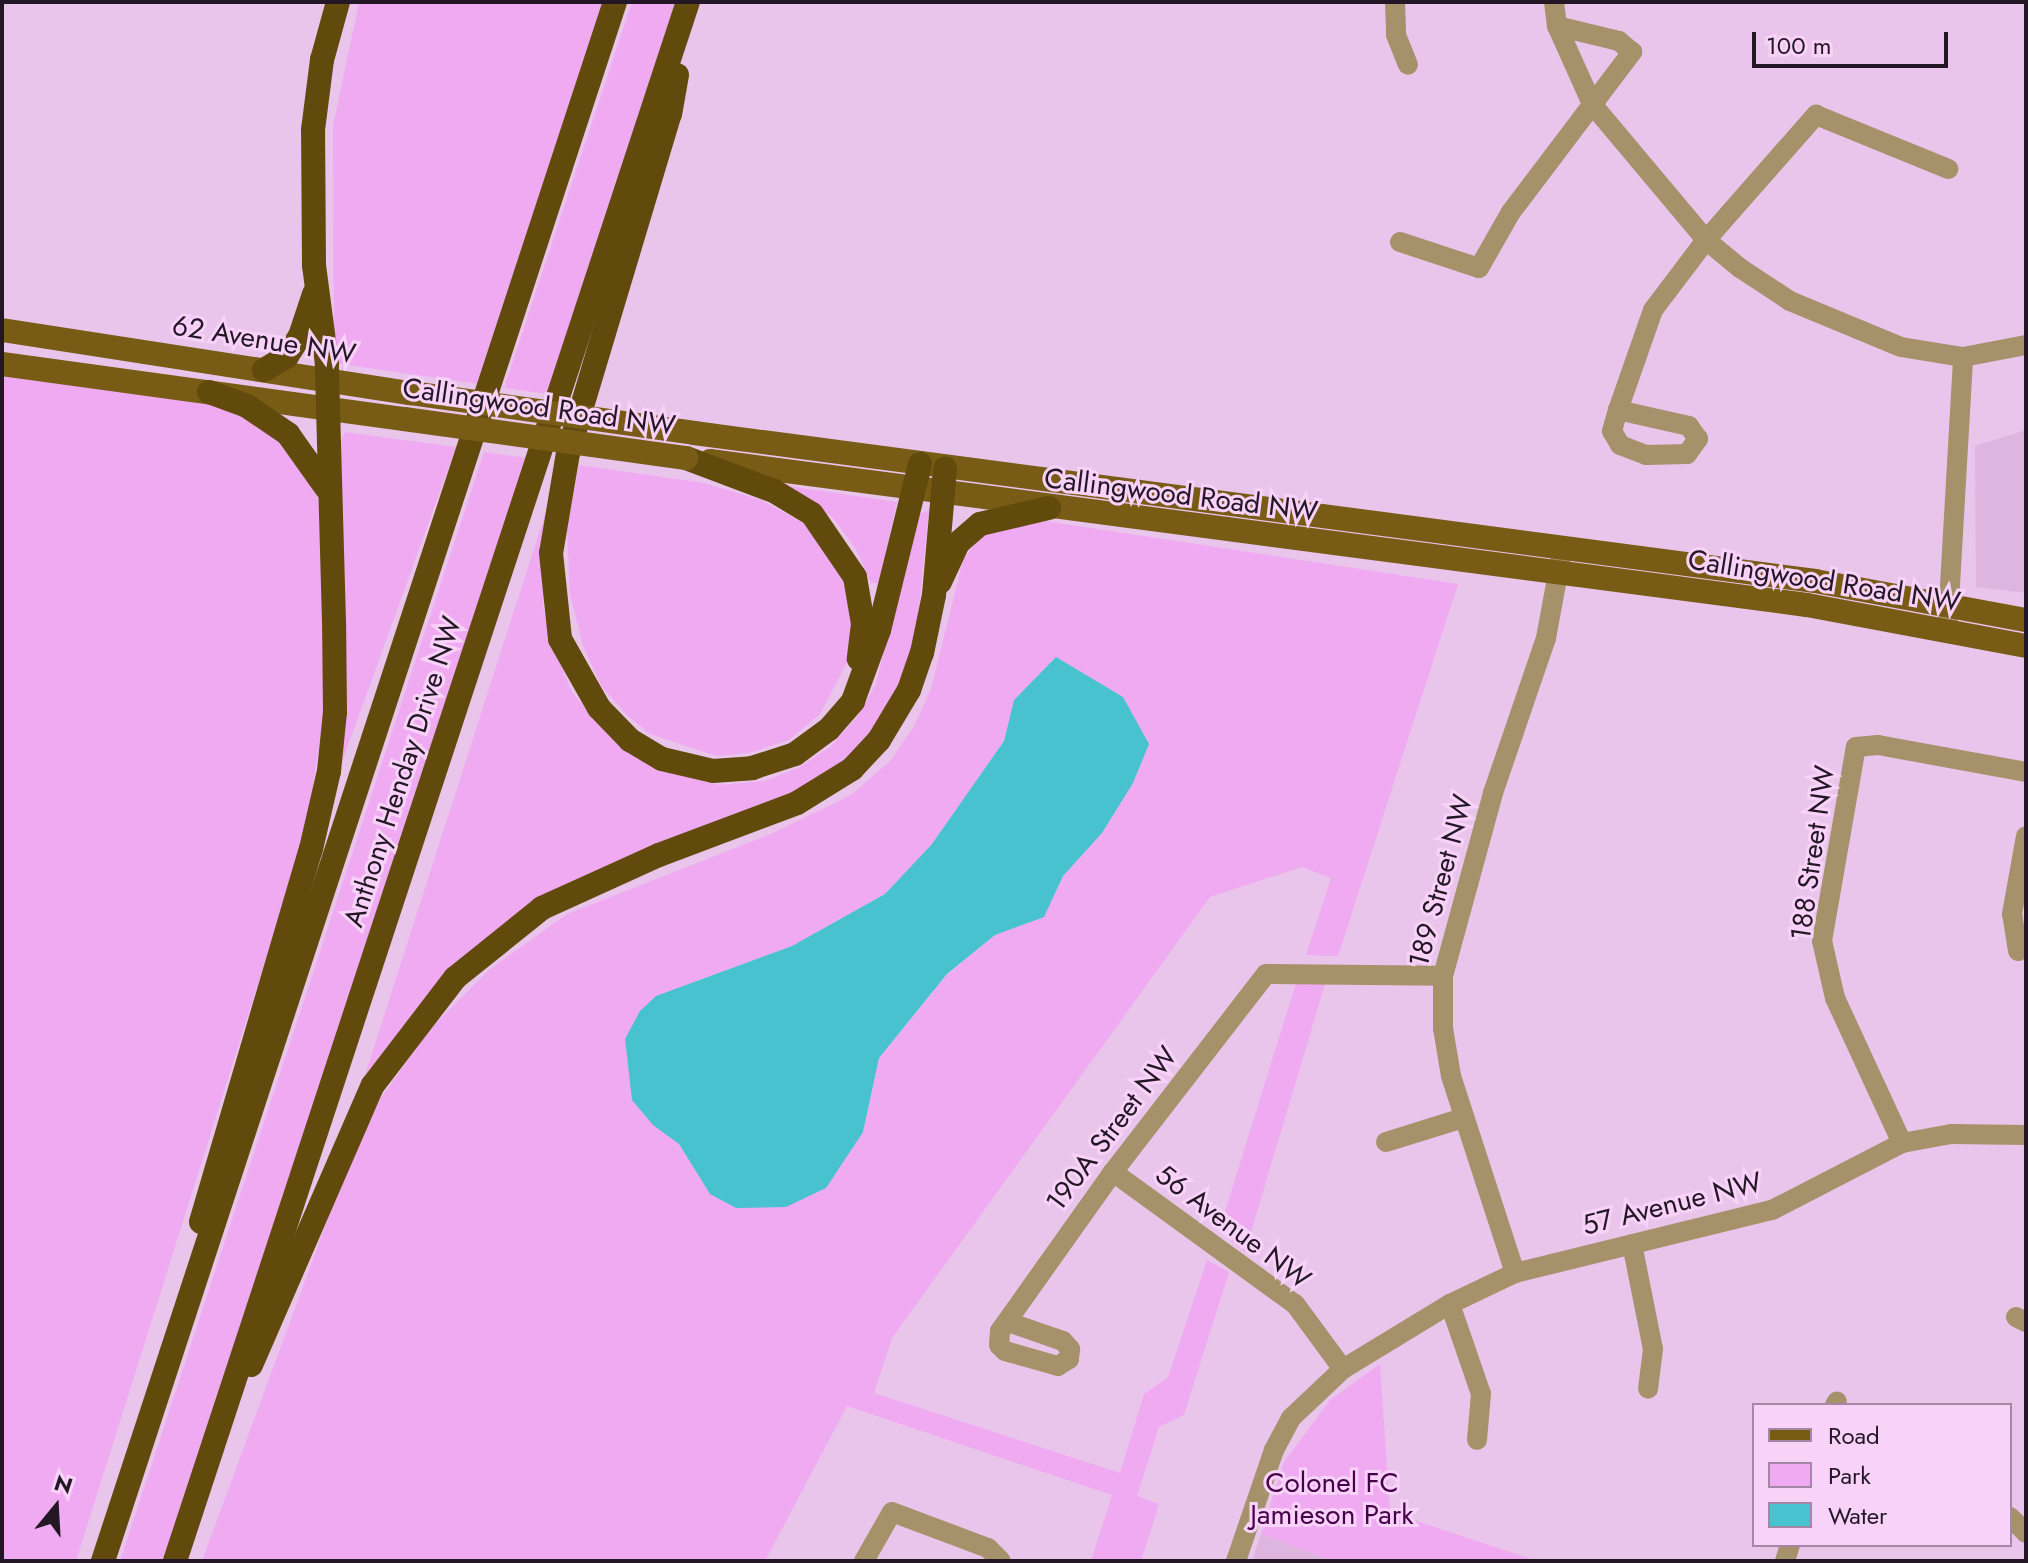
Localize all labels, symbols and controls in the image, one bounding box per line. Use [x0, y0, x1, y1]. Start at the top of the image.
scale bar [1756, 16, 1952, 66]
text: 100 m [1766, 28, 1832, 63]
street label: 62 Avenue NW [170, 309, 358, 371]
street label: Callingwood Road NW [400, 371, 678, 443]
street label: Callingwood Road NW [1042, 462, 1320, 528]
street label: Callingwood Road NW [1685, 543, 1963, 619]
street label: Anthony Henday Drive NW [337, 613, 469, 931]
street label: 188 Street NW [1784, 763, 1842, 943]
street label: 189 Street NW [1402, 791, 1480, 971]
street label: 190A Street NW [1039, 1040, 1185, 1218]
street label: 56 Avenue NW [1149, 1158, 1317, 1296]
street label: 57 Avenue NW [1579, 1165, 1765, 1243]
legend [1752, 1403, 2012, 1547]
text: Road [1828, 1418, 1880, 1453]
text: Park [1828, 1458, 1871, 1493]
text: N [50, 1466, 77, 1502]
park label: Colonel FC Jamieson Park [1250, 1466, 1414, 1532]
north arrow [16, 1467, 96, 1547]
text: Water [1828, 1498, 1887, 1533]

